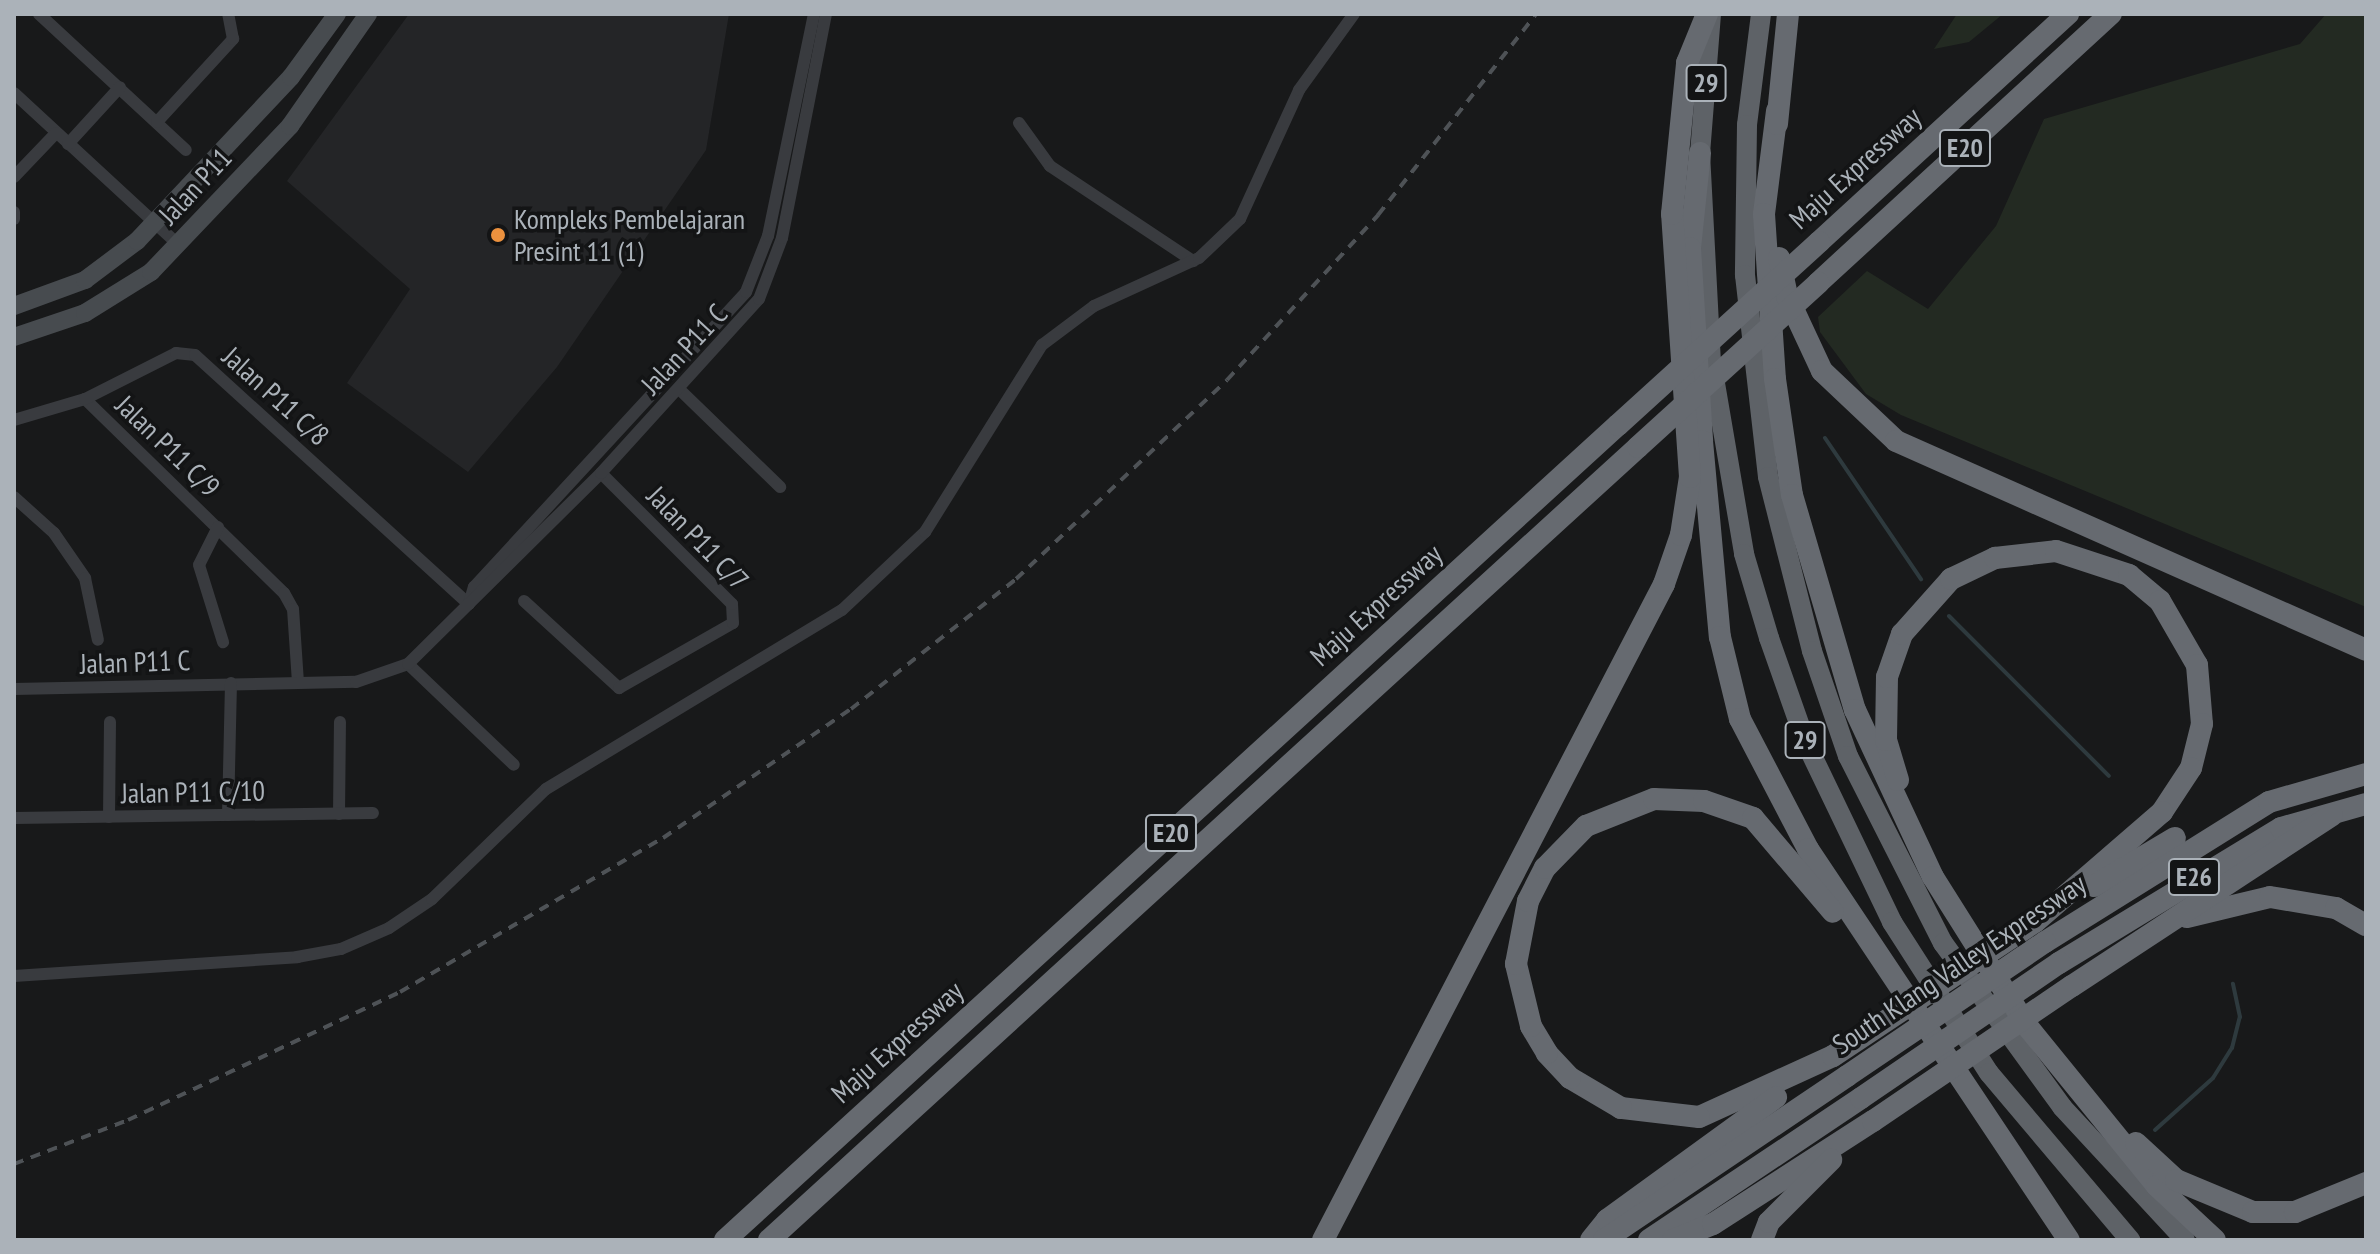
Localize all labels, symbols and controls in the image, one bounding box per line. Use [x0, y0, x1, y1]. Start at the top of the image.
road number: 29 [1684, 61, 1728, 105]
street label: Maju Expressway [1782, 100, 1928, 236]
road number: E20 [1937, 126, 1993, 170]
street label: Jalan P11 [151, 141, 239, 231]
place label: Kompleks Pembelajaran Presint 11 (1) [514, 202, 745, 268]
marker: Kompleks Pembelajaran Presint 11 (1) [489, 226, 507, 244]
street label: Jalan P11 C [634, 297, 734, 401]
street label: Jalan P11 C/8 [216, 340, 336, 452]
street label: Jalan P11 C/9 [109, 388, 227, 504]
street label: Jalan P11 C/7 [640, 479, 756, 597]
street label: Maju Expressway [1303, 537, 1449, 673]
street label: Jalan P11 C [79, 643, 191, 681]
road number: 29 [1783, 718, 1827, 762]
street label: Jalan P11 C/10 [121, 774, 265, 810]
road number: E20 [1143, 811, 1199, 855]
road number: E26 [2166, 855, 2222, 899]
street label: South Klang Valley Expressway [1825, 866, 2093, 1062]
street label: Maju Expressway [824, 974, 970, 1110]

